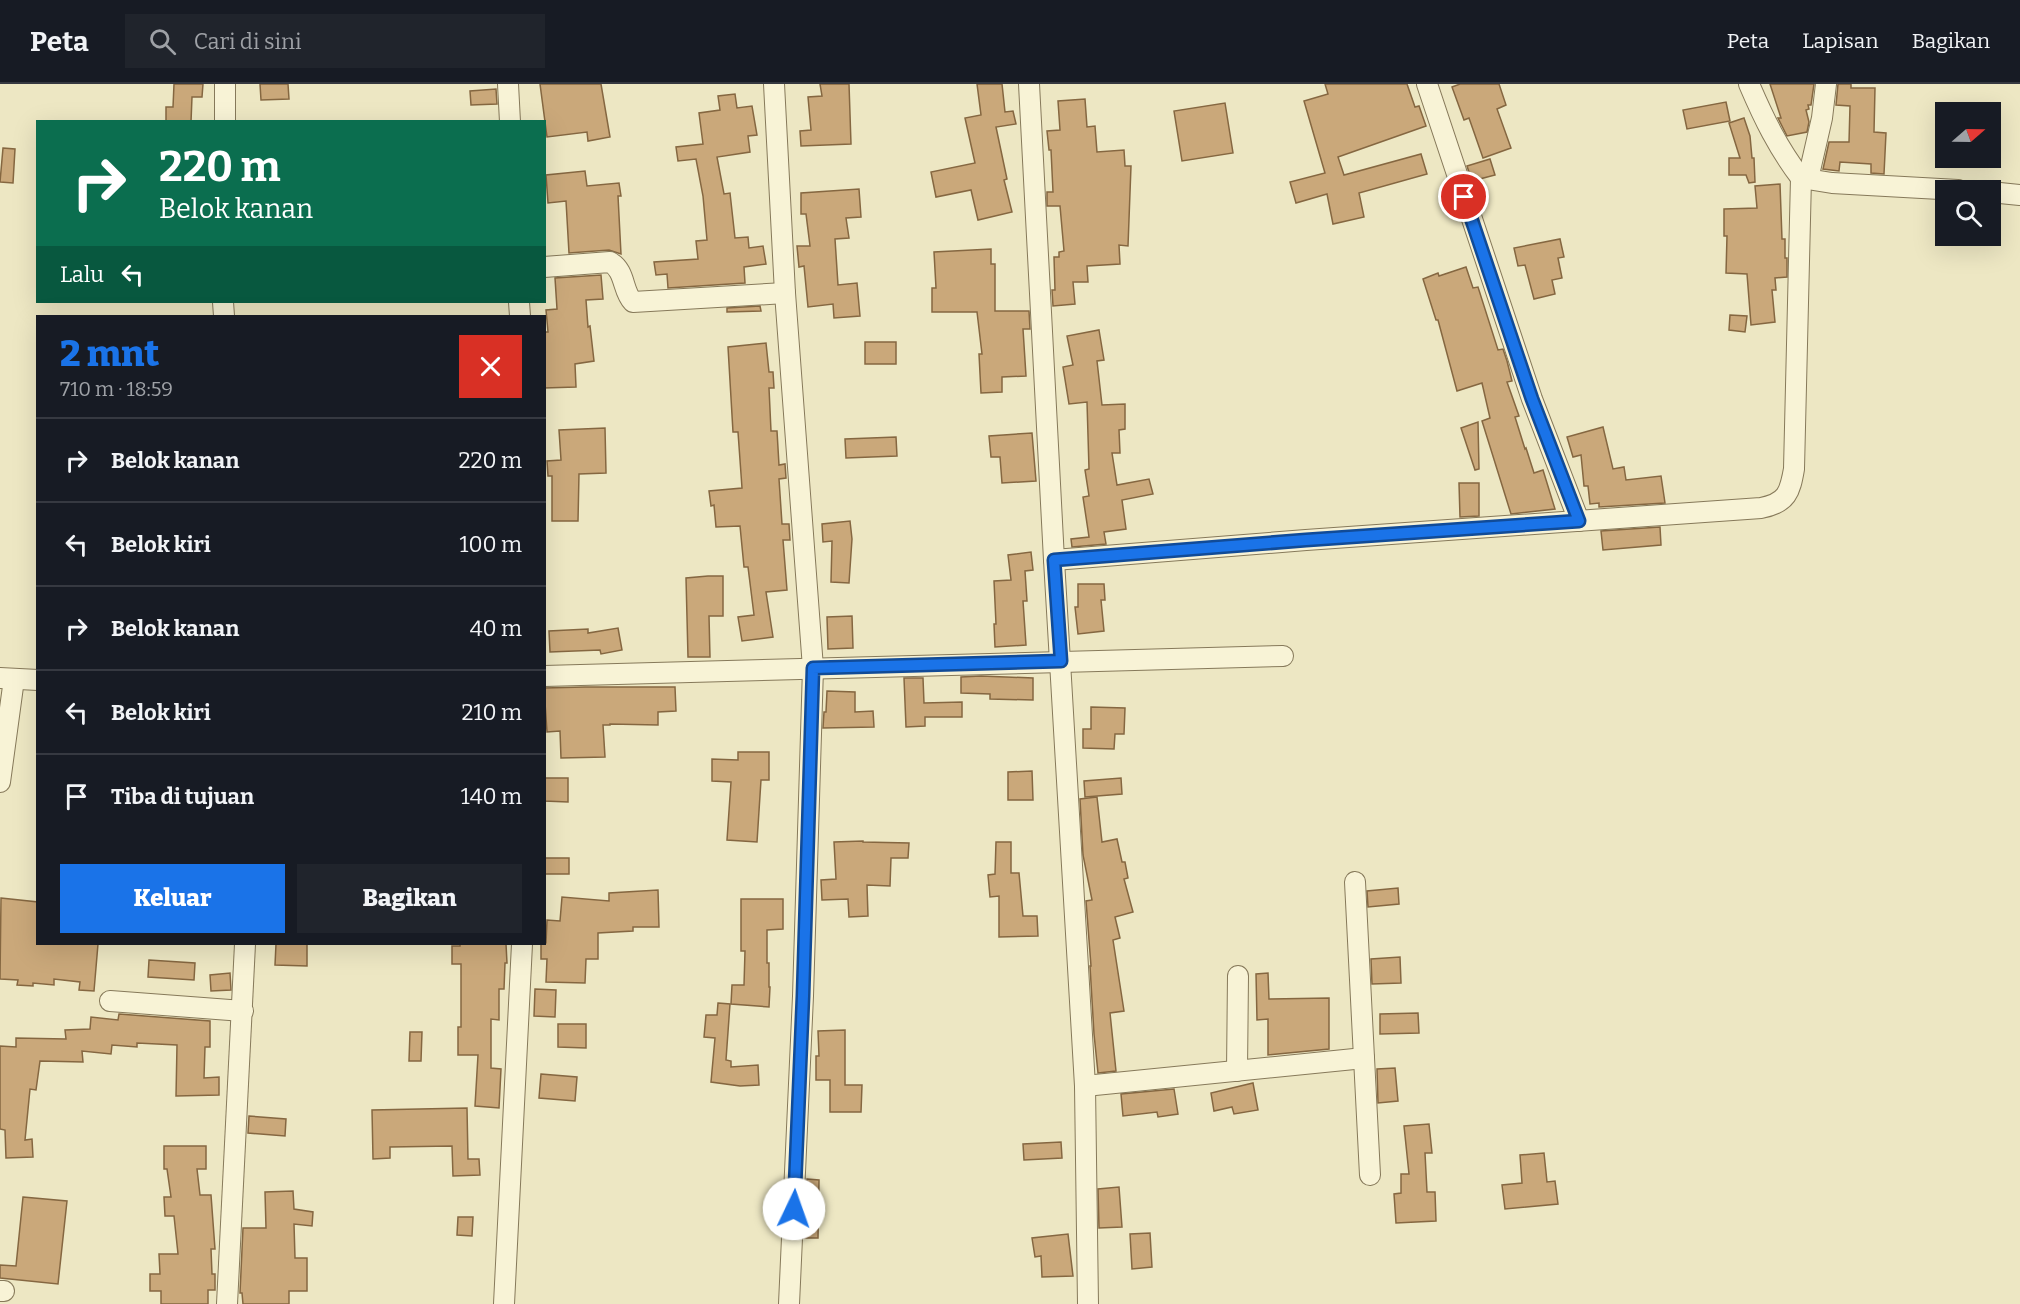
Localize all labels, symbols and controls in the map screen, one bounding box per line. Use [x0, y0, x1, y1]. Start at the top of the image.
search box [125, 14, 545, 68]
text: Peta [30, 25, 89, 58]
icon: search [146, 25, 179, 58]
text: Cari di sini [194, 28, 301, 55]
text: Peta [1727, 28, 1769, 54]
text: Lapisan [1802, 28, 1879, 54]
text: Bagikan [1912, 28, 1990, 54]
north arrow [1935, 102, 2001, 168]
map controls [1935, 102, 2001, 246]
text: 220 m [159, 142, 281, 192]
icon: right [60, 144, 138, 222]
pin [1438, 171, 1489, 222]
icon: arrive [1447, 180, 1480, 213]
button: search [1935, 180, 2001, 246]
text: Belok kanan [159, 193, 313, 225]
icon: left [116, 258, 149, 291]
text: Lalu [60, 261, 104, 288]
text: 2 mnt [60, 332, 159, 376]
button: close [459, 335, 522, 398]
text: 710 m · 18:59 [60, 377, 173, 401]
icon: right [60, 444, 93, 477]
text: Belok kanan [111, 447, 239, 474]
text: 220 m [459, 447, 522, 474]
icon: left [60, 528, 93, 561]
text: Belok kiri [111, 531, 211, 558]
text: 100 m [459, 531, 522, 558]
icon: right [60, 612, 93, 645]
text: Belok kanan [111, 615, 239, 642]
text: 40 m [470, 615, 522, 642]
icon: left [60, 696, 93, 729]
text: Belok kiri [111, 699, 211, 726]
text: 210 m [462, 699, 522, 726]
icon: arrive [60, 780, 93, 813]
text: Tiba di tujuan [111, 783, 254, 810]
text: 140 m [461, 783, 522, 810]
button: Keluar [60, 864, 285, 933]
button: Bagikan [297, 864, 522, 933]
position arrow [762, 1177, 826, 1241]

